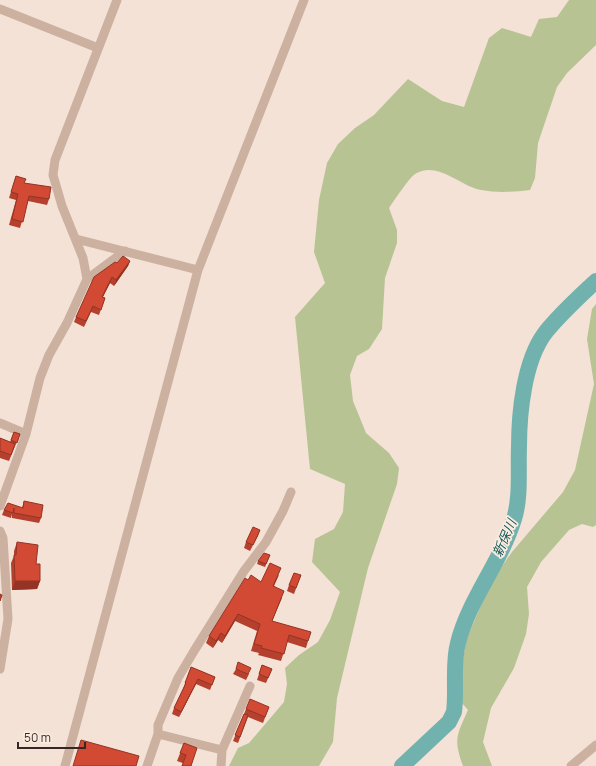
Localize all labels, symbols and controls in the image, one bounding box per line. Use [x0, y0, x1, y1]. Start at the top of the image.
water label: 新保川 [488, 515, 521, 559]
scale bar [18, 724, 85, 750]
text: 50 m [24, 729, 51, 746]

